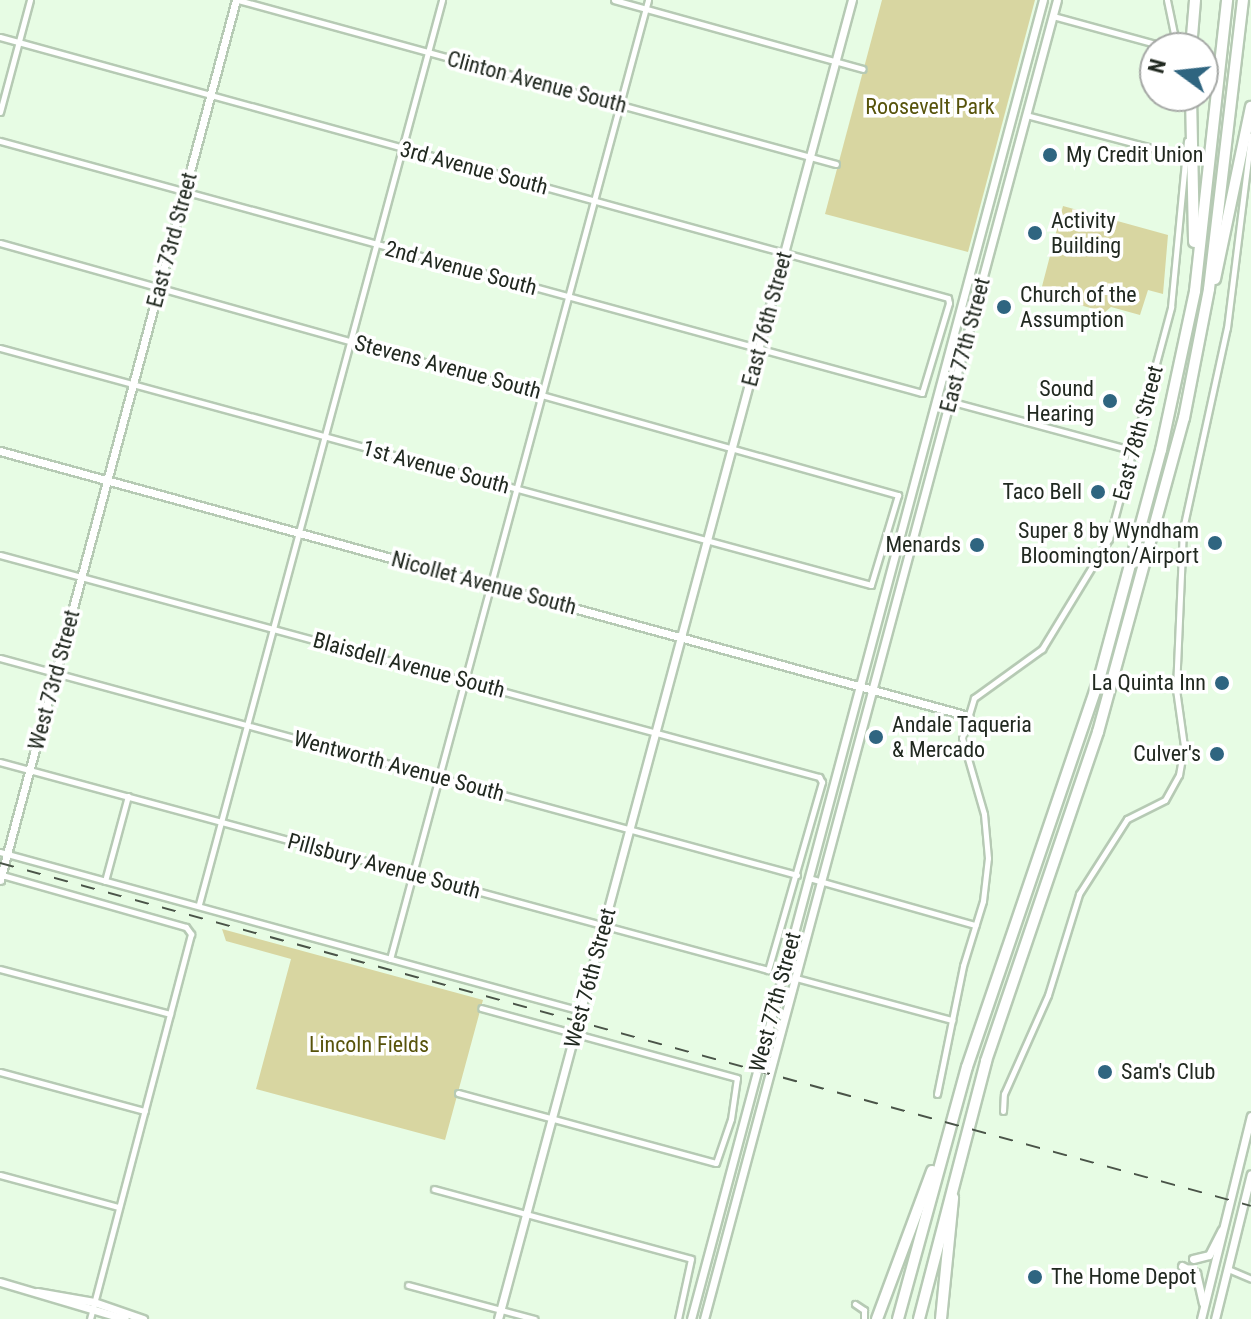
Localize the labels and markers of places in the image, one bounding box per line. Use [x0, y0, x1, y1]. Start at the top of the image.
place label: My Credit Union [1066, 142, 1203, 168]
marker: My Credit Union [1041, 146, 1059, 164]
place label: Activity Building [1051, 207, 1121, 258]
marker: Activity Building [1026, 224, 1044, 242]
place label: Church of the Assumption [1020, 281, 1137, 332]
marker: Church of the Assumption [995, 298, 1013, 316]
place label: Sound Hearing [1026, 375, 1094, 426]
marker: Sound Hearing [1101, 392, 1119, 410]
place label: Taco Bell [1003, 479, 1082, 505]
marker: Taco Bell [1089, 483, 1107, 501]
place label: Super 8 by Wyndham Bloomington/Airport [1018, 517, 1199, 568]
place label: Menards [885, 532, 961, 558]
marker: Super 8 by Wyndham Bloomington/Airport [1206, 534, 1224, 552]
marker: Menards [968, 536, 986, 554]
place label: La Quinta Inn [1091, 670, 1206, 696]
marker: La Quinta Inn [1213, 674, 1231, 692]
place label: Andale Taqueria & Mercado [892, 711, 1032, 762]
marker: Andale Taqueria & Mercado [867, 728, 885, 746]
place label: Culver's [1133, 741, 1201, 767]
marker: Culver's [1208, 745, 1226, 763]
place label: Sam's Club [1121, 1059, 1215, 1085]
marker: Sam's Club [1096, 1063, 1114, 1081]
place label: The Home Depot [1051, 1264, 1196, 1290]
marker: The Home Depot [1026, 1268, 1044, 1286]

